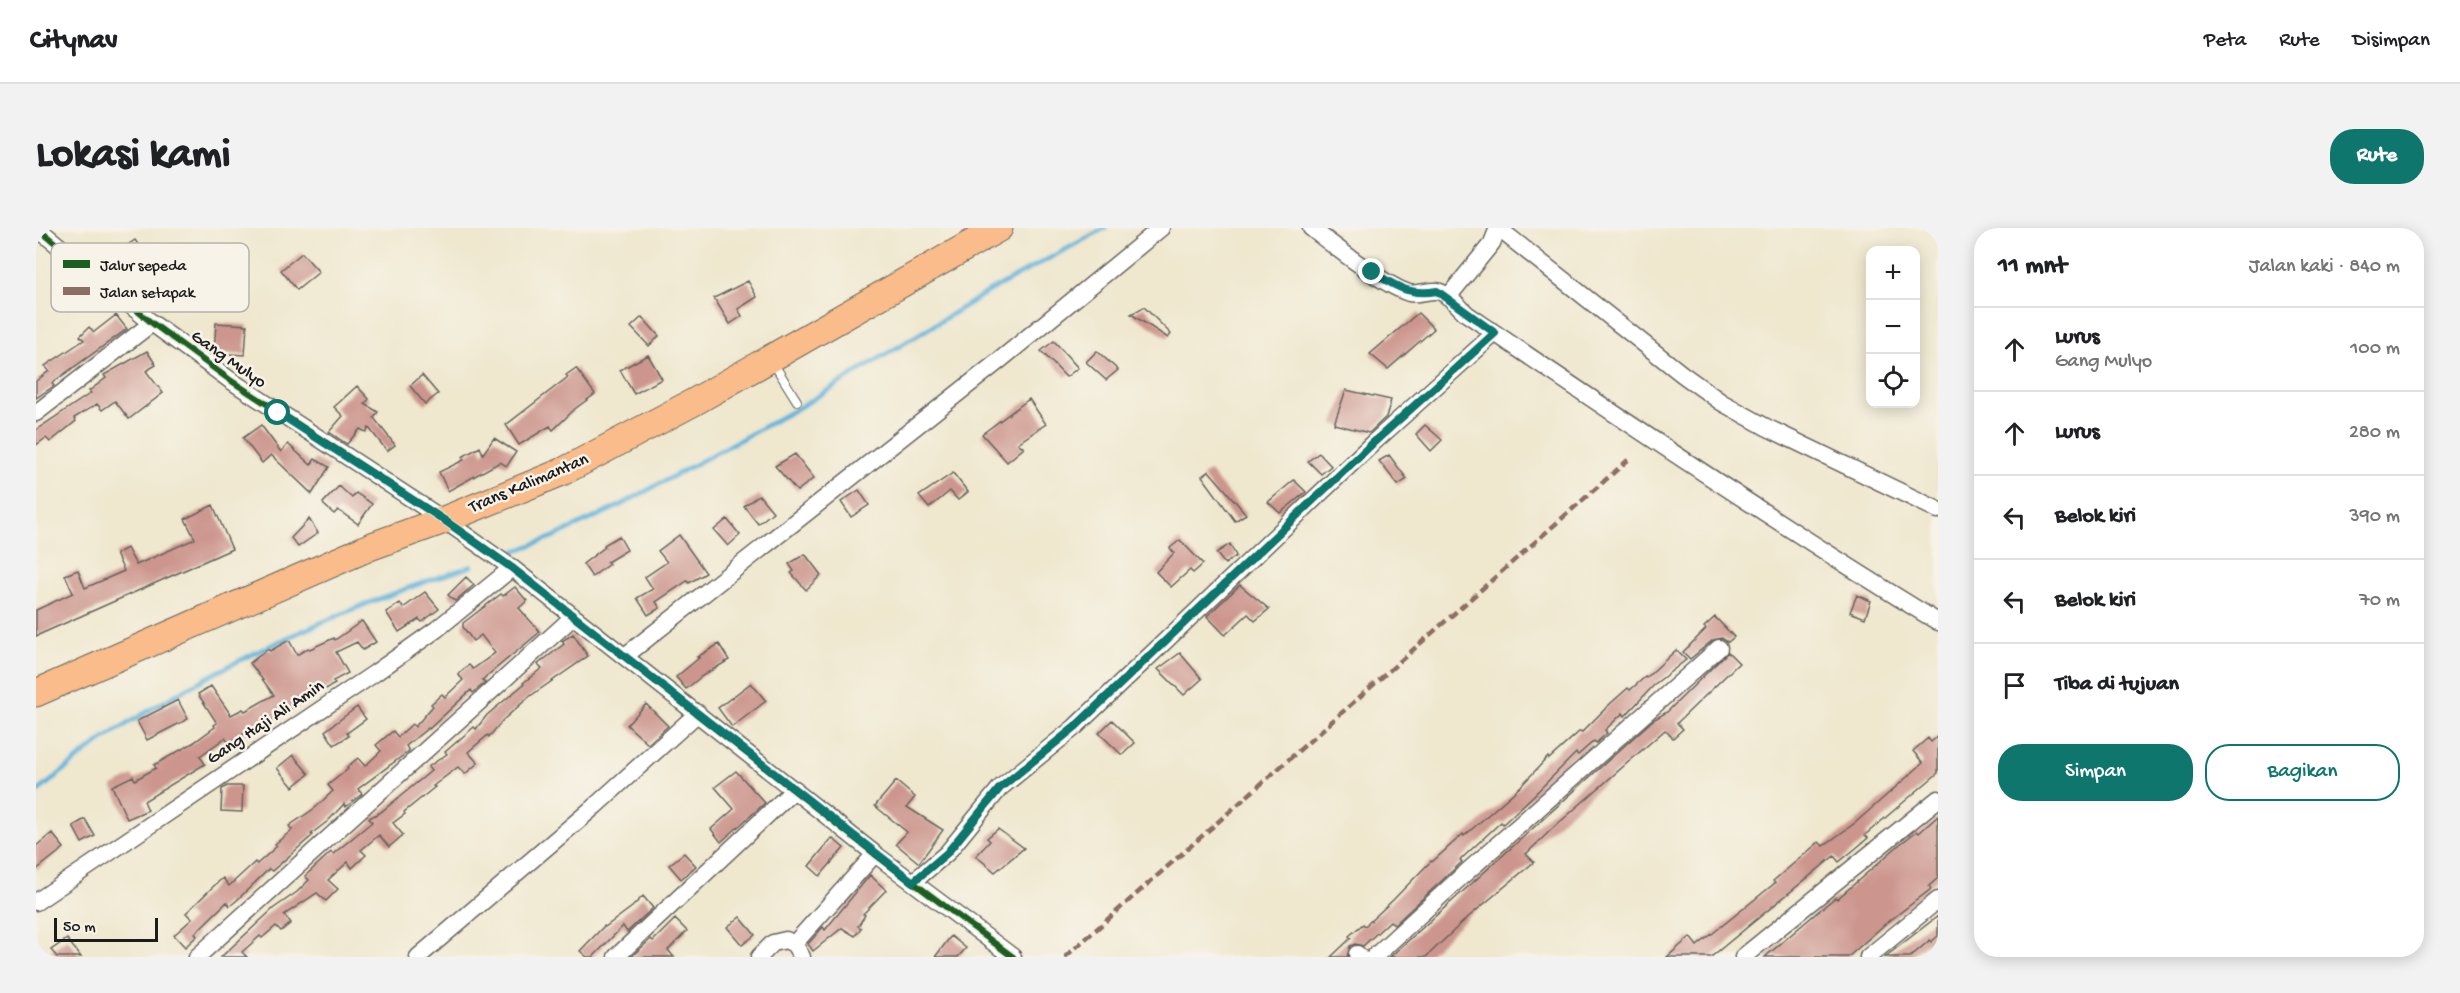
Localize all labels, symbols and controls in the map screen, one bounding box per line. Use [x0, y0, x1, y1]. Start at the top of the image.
text: Citynav [30, 25, 118, 58]
text: Peta [2204, 29, 2246, 54]
text: Rute [2279, 29, 2320, 54]
text: Disimpan [2353, 29, 2430, 54]
button: Rute [2330, 129, 2424, 184]
text: Lokasi kami [36, 132, 231, 181]
legend [51, 243, 249, 312]
map controls [1866, 246, 1920, 408]
button: + [1866, 246, 1920, 300]
text: 11 mnt [1998, 252, 2067, 283]
text: Jalan kaki · 840 m [2249, 256, 2400, 279]
text: Jalur sepeda [100, 258, 188, 277]
route end [1358, 258, 1384, 284]
text: Jalan setapak [100, 285, 196, 304]
button: − [1866, 300, 1920, 354]
text: Lurus [2055, 325, 2100, 351]
street label: Gang Mulyo [186, 326, 270, 394]
icon: ahead [1998, 333, 2031, 366]
text: 100 m [2350, 338, 2400, 361]
text: Gang Mulyo [2055, 351, 2152, 374]
button: locate [1866, 354, 1920, 408]
route start [264, 399, 290, 425]
icon: ahead [1998, 417, 2031, 450]
text: Lurus [2055, 420, 2100, 446]
text: 280 m [2349, 422, 2400, 445]
street label: Trans Kalimantan [465, 449, 592, 519]
icon: left [1998, 501, 2031, 534]
text: Belok kiri [2055, 504, 2136, 530]
text: 390 m [2349, 506, 2400, 529]
icon: left [1998, 585, 2031, 618]
text: Belok kiri [2055, 588, 2136, 614]
text: 70 m [2359, 590, 2400, 613]
icon: arrive [1998, 669, 2031, 702]
text: Tiba di tujuan [2055, 672, 2179, 698]
street label: Gang Haji Ali Amin [203, 676, 329, 770]
button: Simpan [1998, 744, 2193, 801]
button: Bagikan [2205, 744, 2400, 801]
scale bar [54, 915, 158, 942]
text: 50 m [63, 919, 96, 938]

